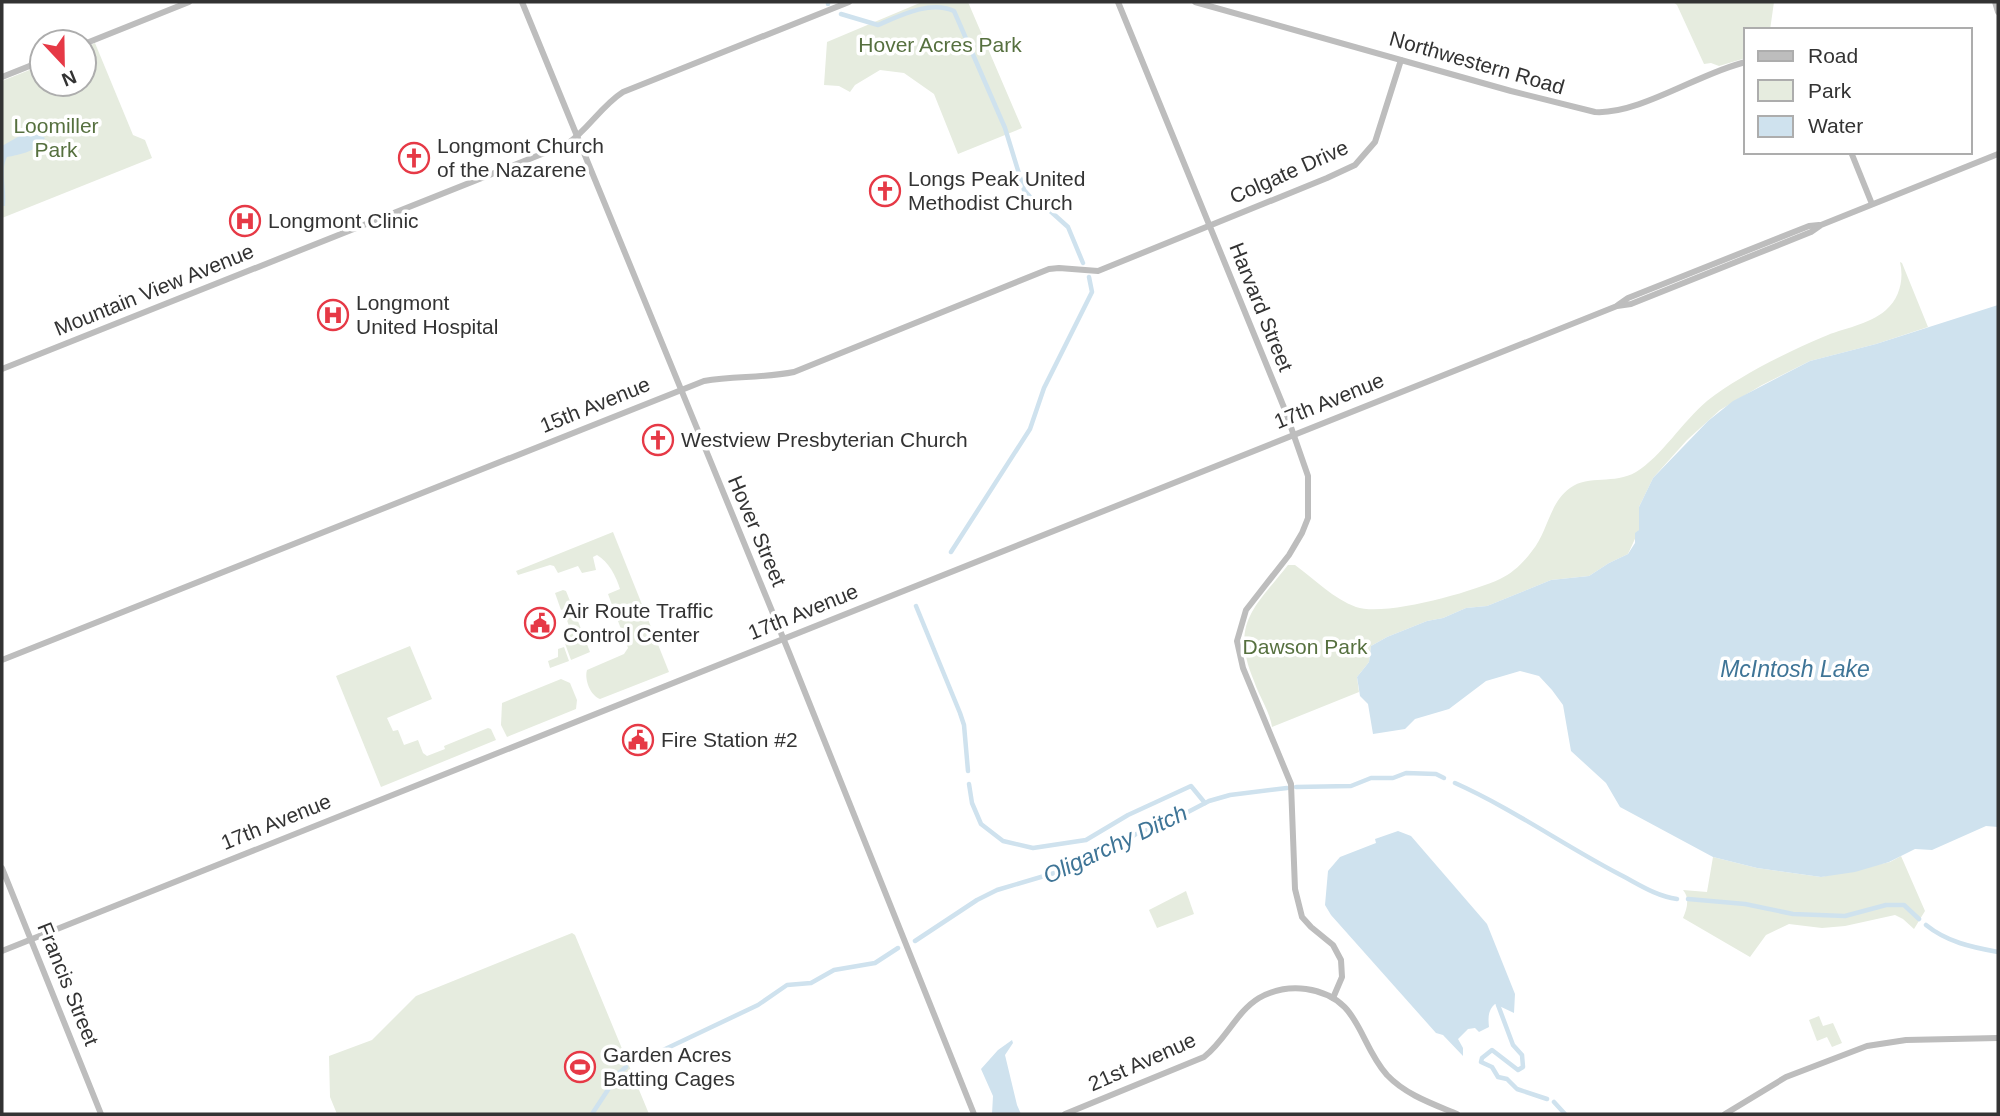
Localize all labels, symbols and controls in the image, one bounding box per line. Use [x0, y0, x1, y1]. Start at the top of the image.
street label: Northwestern Road [1387, 27, 1567, 99]
north arrow [28, 28, 98, 98]
legend [1744, 28, 1972, 154]
park label: Hover Acres Park [858, 33, 1022, 56]
text: Road [1808, 44, 1858, 67]
text: N [59, 66, 79, 91]
text: Park [1808, 79, 1852, 102]
park label: Loomiller Park [13, 114, 99, 161]
text: Water [1808, 114, 1863, 137]
place label: Longmont Church of the Nazarene [437, 134, 604, 181]
street label: Colgate Drive [1226, 135, 1352, 208]
church icon: Longmont Church of the Nazarene [397, 141, 431, 175]
place label: Longs Peak United Methodist Church [908, 167, 1085, 214]
church icon: Longs Peak United Methodist Church [868, 174, 902, 208]
hospital icon: Longmont Clinic [228, 204, 262, 238]
place label: Longmont Clinic [268, 209, 419, 232]
street label: Mountain View Avenue [51, 239, 257, 340]
street label: Harvard Street [1225, 239, 1298, 375]
place label: Longmont United Hospital [356, 291, 498, 338]
hospital icon: Longmont United Hospital [316, 298, 350, 332]
street label: 17th Avenue [1271, 368, 1387, 433]
street label: 15th Avenue [537, 372, 653, 437]
church icon: Westview Presbyterian Church [641, 423, 675, 457]
place label: Westview Presbyterian Church [681, 428, 968, 451]
street label: Hover Street [724, 472, 791, 590]
street label: 17th Avenue [745, 579, 861, 644]
place label: Air Route Traffic Control Center [563, 599, 713, 646]
public building icon: Air Route Traffic Control Center [523, 606, 557, 640]
park label: Dawson Park [1243, 635, 1368, 658]
water label: McIntosh Lake [1720, 656, 1870, 682]
public building icon: Fire Station #2 [621, 723, 655, 757]
place label: Fire Station #2 [661, 728, 798, 751]
street label: 17th Avenue [218, 789, 334, 854]
water label: Oligarchy Ditch [1039, 799, 1191, 889]
street label: Francis Street [33, 919, 104, 1049]
street label: 21st Avenue [1084, 1028, 1199, 1095]
place label: Garden Acres Batting Cages [603, 1043, 735, 1090]
sports icon: Garden Acres Batting Cages [563, 1050, 597, 1084]

